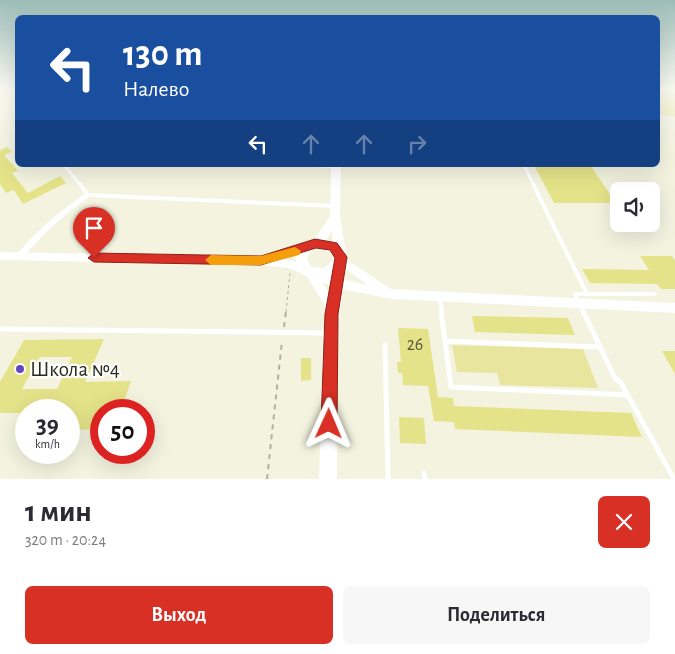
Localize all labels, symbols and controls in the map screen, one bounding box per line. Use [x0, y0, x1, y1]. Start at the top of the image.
icon: left [40, 35, 105, 100]
text: 130 m [123, 37, 202, 72]
text: Налево [123, 78, 189, 100]
icon: left [244, 130, 272, 158]
icon: ahead [297, 130, 325, 158]
icon: ahead [350, 130, 378, 158]
icon: right [403, 130, 431, 158]
map controls [610, 182, 660, 232]
button: sound [610, 182, 660, 232]
pin [73, 207, 115, 258]
icon: arrive [80, 214, 108, 242]
house number: 26 [407, 336, 423, 354]
place label: Школа №4 [30, 359, 120, 380]
marker: Школа №4 [14, 363, 26, 375]
position arrow [302, 397, 354, 449]
speed limit sign: 50 [90, 399, 155, 464]
text: 39 [36, 413, 59, 438]
text: km/h [35, 438, 60, 450]
button: close [598, 496, 650, 548]
text: 1 мин [25, 497, 92, 527]
text: 320 m · 20:24 [25, 532, 106, 548]
button: Выход [25, 586, 333, 644]
button: Поделиться [343, 586, 650, 644]

